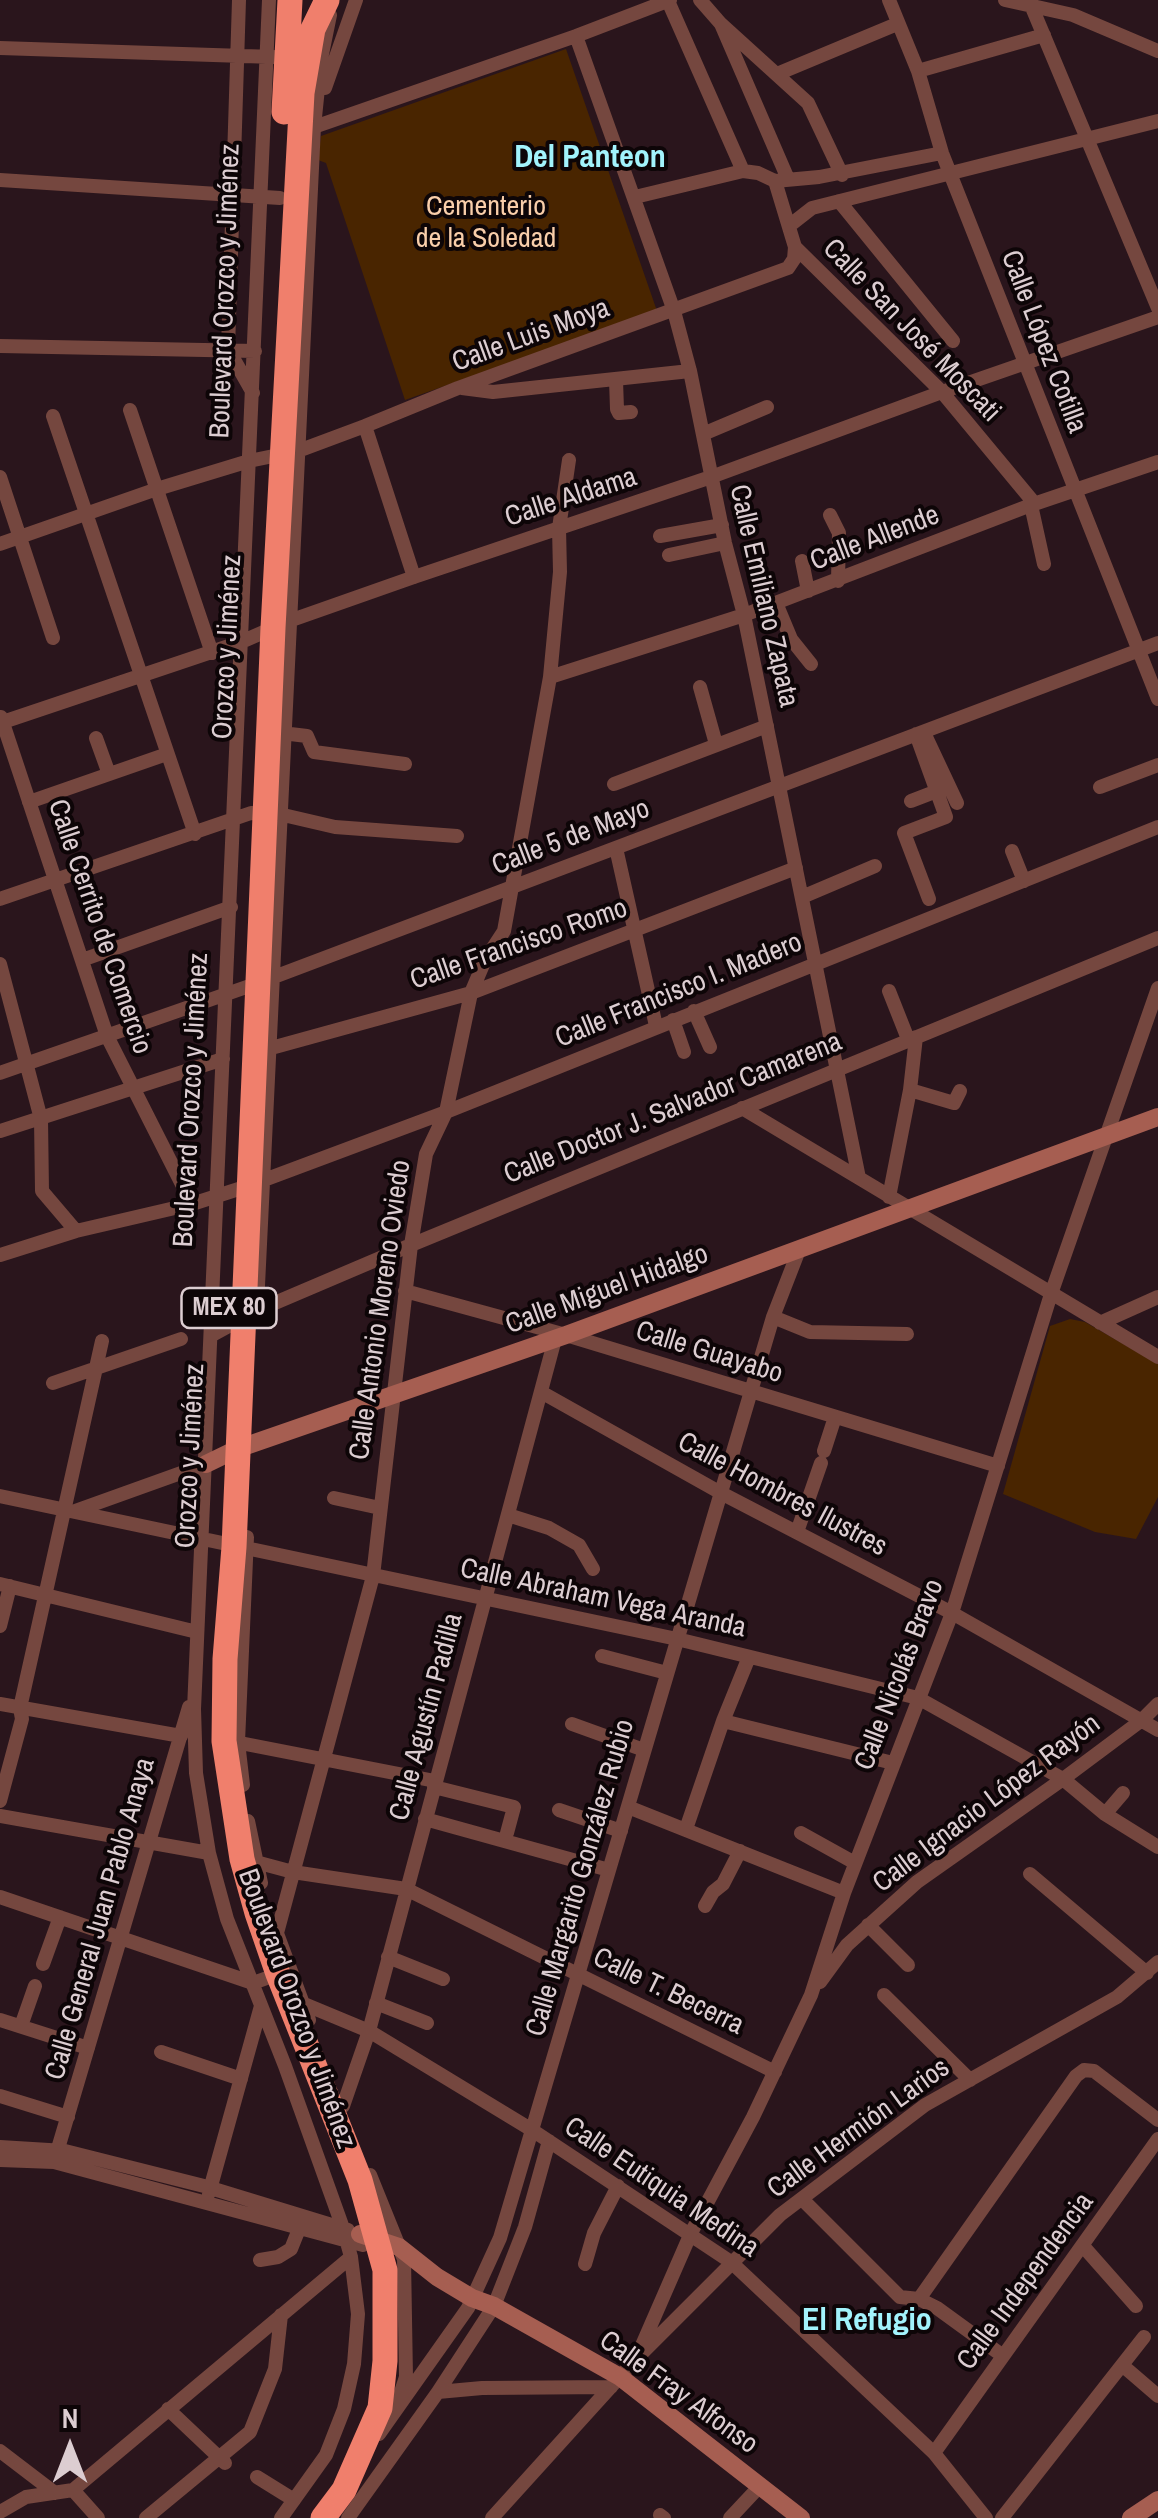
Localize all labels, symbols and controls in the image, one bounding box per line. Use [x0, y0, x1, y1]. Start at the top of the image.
district label: Del Panteon [514, 139, 666, 177]
street label: Boulevard Orozco y Jiménez [204, 143, 248, 439]
park label: Cementerio de la Soledad [416, 190, 556, 256]
street label: Calle San José Moscati [815, 233, 1007, 429]
street label: Calle López Cotilla [993, 246, 1093, 438]
street label: Calle Luis Moya [448, 292, 614, 380]
street label: Calle Aldama [501, 461, 641, 535]
street label: Calle Emiliano Zapata [721, 482, 805, 710]
street label: Calle Allende [806, 499, 944, 579]
street label: Orozco y Jiménez [206, 554, 250, 740]
street label: Calle 5 de Mayo [488, 793, 654, 883]
street label: Calle Cerrito de Comercio [40, 795, 158, 1059]
street label: Calle Francisco Romo [406, 892, 632, 998]
street label: Calle Francisco I. Madero [551, 926, 807, 1056]
street label: Boulevard Orozco y Jiménez [168, 952, 216, 1248]
street label: Calle Doctor J. Salvador Camarena [499, 1026, 847, 1192]
street label: Calle Antonio Moreno Oviedo [343, 1158, 419, 1462]
street label: Calle Miguel Hidalgo [501, 1238, 713, 1342]
road number: MEX 80 [182, 1288, 276, 1328]
street label: Calle Guayabo [631, 1315, 787, 1391]
street label: Orozco y Jiménez [169, 1363, 213, 1549]
street label: Calle Hombres Ilustres [672, 1426, 892, 1564]
street label: Calle Abraham Vega Aranda [457, 1552, 749, 1646]
street label: Calle Nicolás Bravo [848, 1575, 952, 1775]
street label: Calle Agustín Padilla [383, 1610, 471, 1824]
street label: Calle Ignacio López Rayón [867, 1708, 1107, 1900]
street label: Calle Margarito González Rubio [520, 1716, 642, 2040]
street label: Calle General Juan Pablo Anaya [39, 1754, 163, 2084]
street label: Boulevard Orozco y Jiménez [230, 1865, 362, 2153]
street label: Calle T. Becerra [587, 1941, 749, 2043]
street label: Calle Hermión Larios [761, 2052, 957, 2206]
street label: Calle Eutiquia Medina [557, 2111, 765, 2265]
street label: Calle Independencia [951, 2187, 1101, 2377]
district label: El Refugio [802, 2302, 932, 2340]
street label: Calle Fray Alfonso [592, 2324, 764, 2462]
north arrow [20, 2398, 120, 2498]
text: N [62, 2399, 78, 2437]

